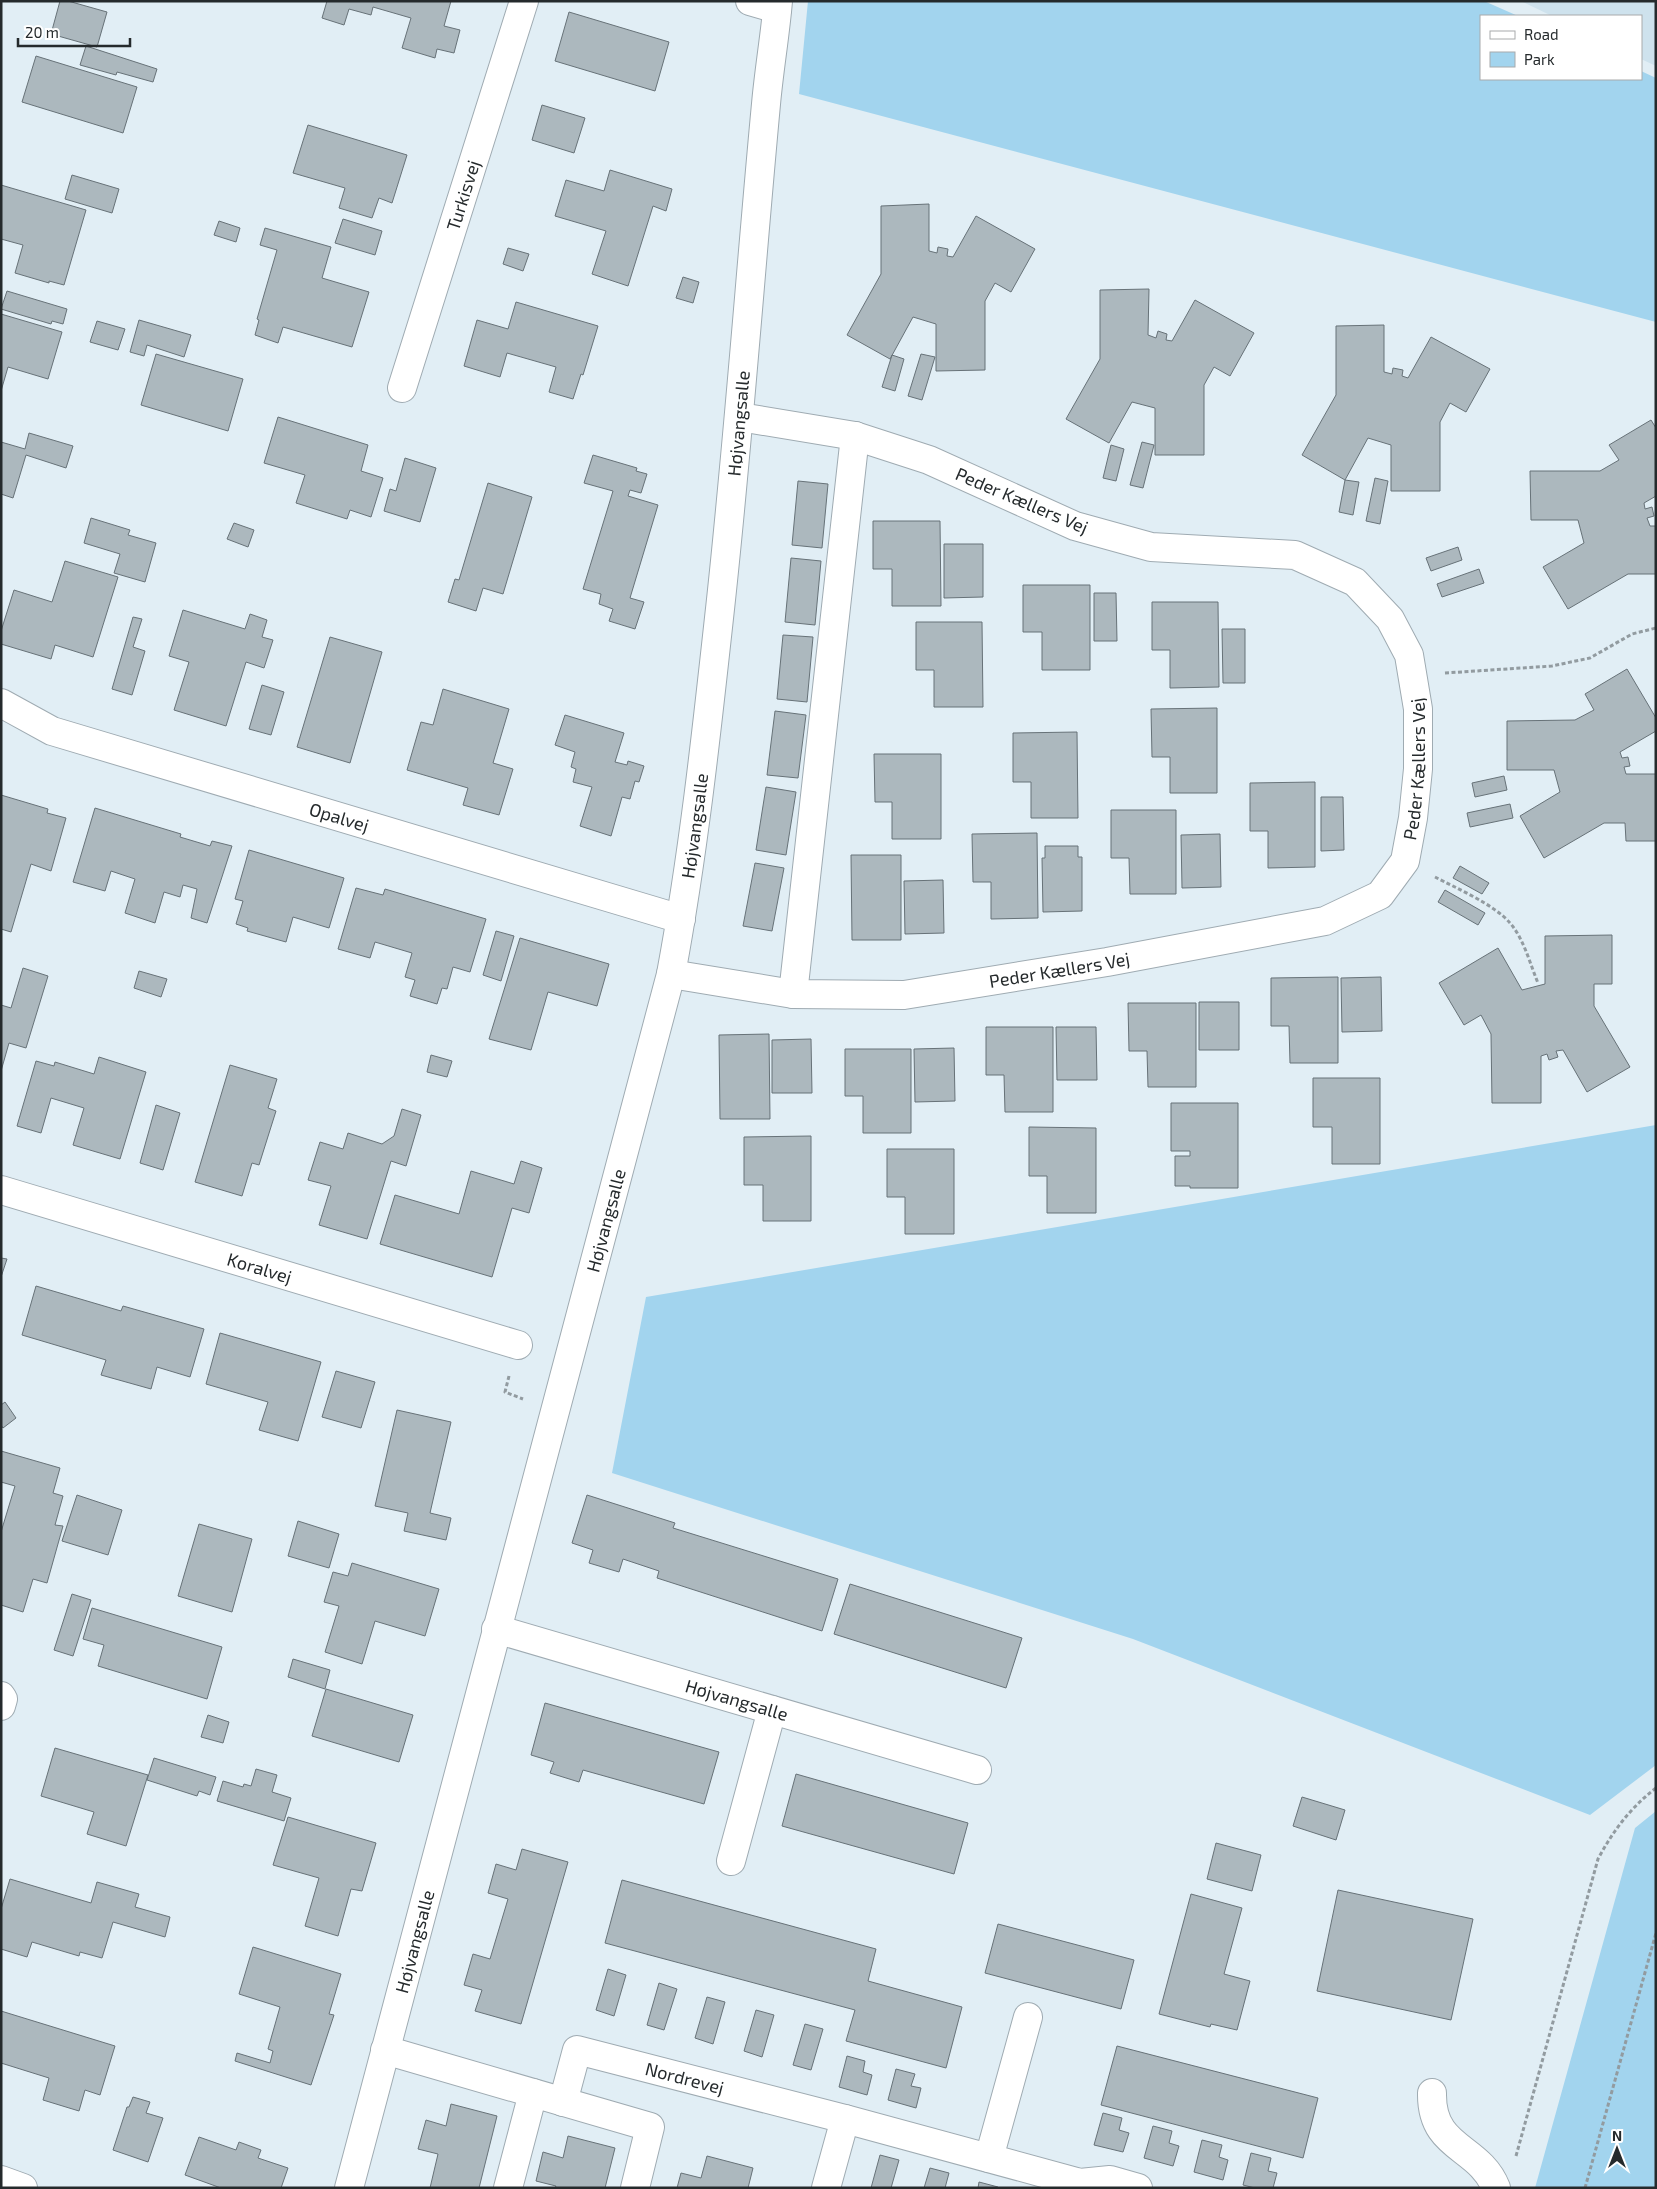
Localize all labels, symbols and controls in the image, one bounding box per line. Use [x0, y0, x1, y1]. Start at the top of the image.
scale bar [18, 15, 130, 47]
legend [1480, 15, 1642, 80]
text: 20 m [25, 23, 59, 41]
text: Road [1524, 25, 1559, 43]
text: Park [1524, 50, 1555, 68]
street label: Turkisvej [441, 157, 484, 233]
street label: Højvangsalle [722, 369, 754, 477]
street label: Peder Kællers Vej [952, 462, 1092, 538]
street label: Peder Kællers Vej [1398, 696, 1430, 842]
street label: Højvangsalle [676, 772, 712, 880]
street label: Opalvej [307, 798, 372, 836]
street label: Peder Kællers Vej [987, 947, 1131, 992]
street label: Højvangsalle [581, 1166, 630, 1275]
street label: Koralvej [225, 1247, 295, 1288]
street label: Højvangsalle [683, 1674, 791, 1725]
street label: Højvangsalle [390, 1887, 439, 1996]
street label: Nordrevej [643, 2057, 726, 2098]
north arrow [1592, 2124, 1642, 2174]
text: N [1612, 2127, 1622, 2144]

